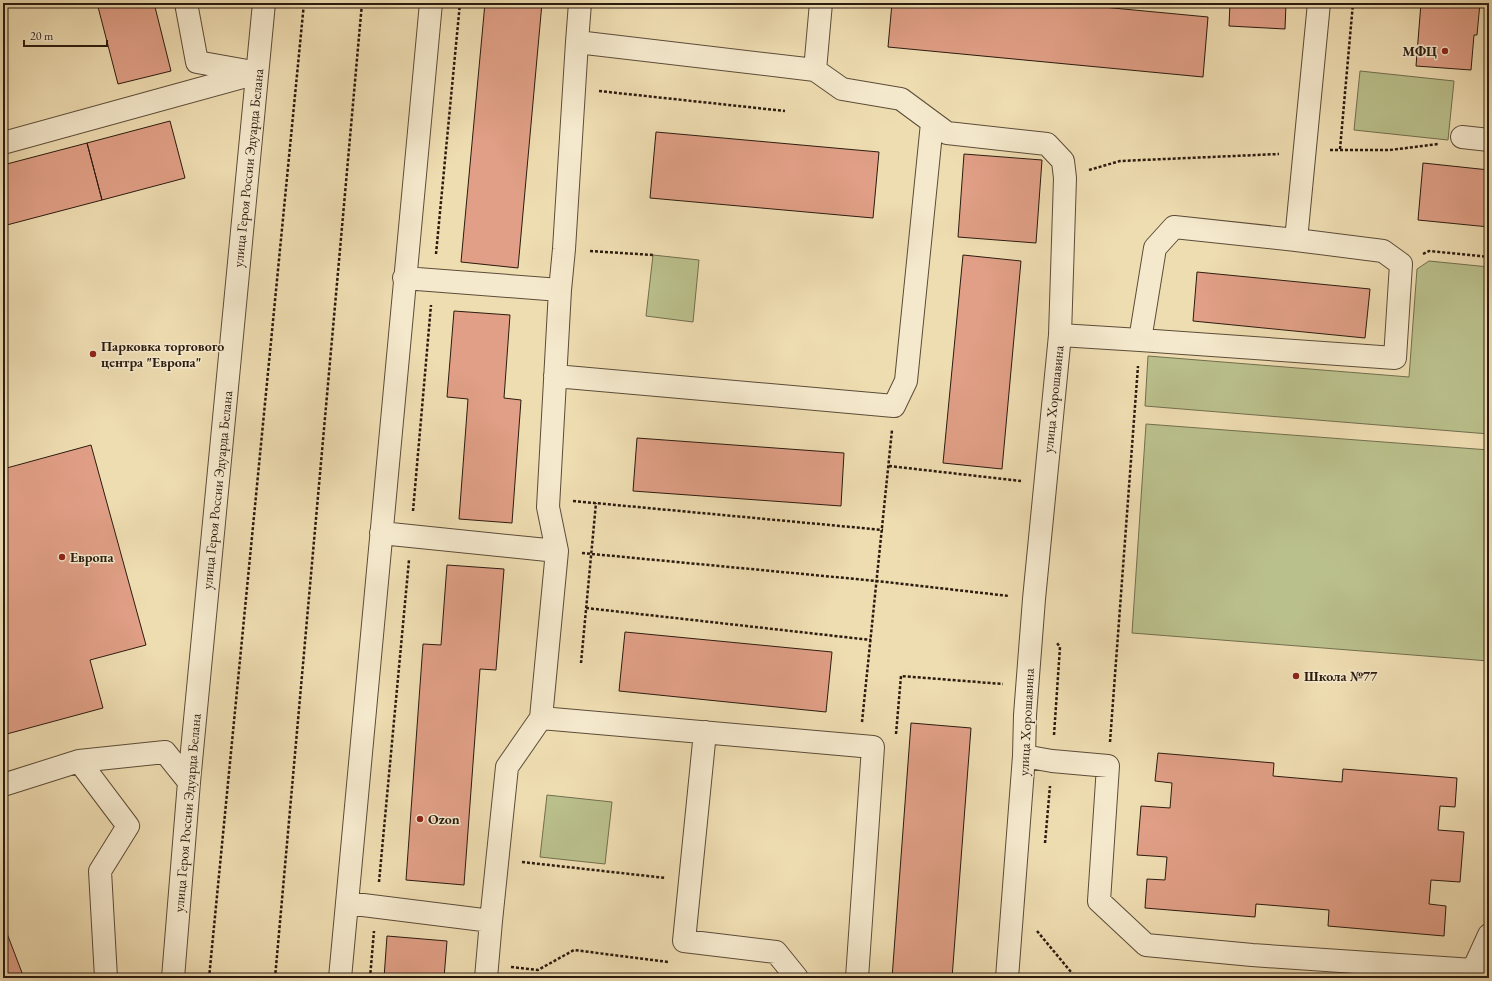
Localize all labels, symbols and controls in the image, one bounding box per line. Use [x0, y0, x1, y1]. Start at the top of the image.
scale bar [24, 22, 107, 48]
text: 20 m [30, 28, 54, 44]
place label: МФЦ [1402, 42, 1437, 60]
marker: МФЦ [1440, 46, 1450, 56]
street label: улица Героя России Эдуарда Белана [229, 67, 267, 268]
place label: Парковка торгового центра "Европа" [101, 337, 224, 371]
street label: улица Хорошавина [1038, 344, 1068, 454]
marker: Парковка торгового центра "Европа" [88, 349, 98, 359]
street label: улица Героя России Эдуарда Белана [198, 389, 236, 590]
place label: Европа [70, 548, 114, 566]
marker: Европа [57, 552, 67, 562]
street label: улица Хорошавина [1014, 667, 1038, 776]
place label: Школа №77 [1304, 667, 1378, 685]
marker: Школа №77 [1291, 671, 1301, 681]
street label: улица Героя России Эдуарда Белана [169, 712, 205, 913]
place label: Ozon [428, 810, 460, 828]
marker: Ozon [415, 814, 425, 824]

